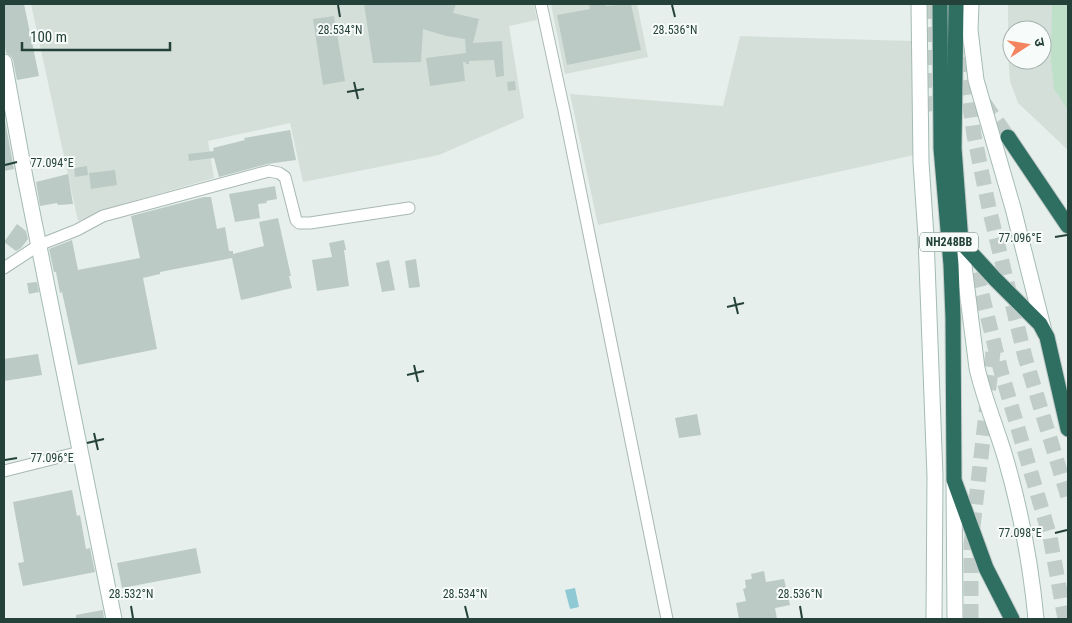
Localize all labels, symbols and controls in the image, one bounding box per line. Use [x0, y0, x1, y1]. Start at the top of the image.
scale bar [22, 20, 170, 52]
north arrow [1002, 20, 1052, 70]
text: 28.534°N [318, 23, 362, 37]
text: 28.536°N [653, 23, 697, 37]
text: 100 m [30, 28, 67, 46]
text: उ [1031, 37, 1049, 49]
text: 77.094°E [30, 156, 74, 170]
text: 77.096°E [998, 231, 1042, 245]
road number: NH248BB [920, 232, 978, 252]
text: 77.096°E [30, 451, 74, 465]
text: 77.098°E [998, 526, 1042, 540]
text: 28.532°N [109, 587, 153, 601]
text: 28.534°N [443, 587, 487, 601]
text: 28.536°N [778, 587, 822, 601]

